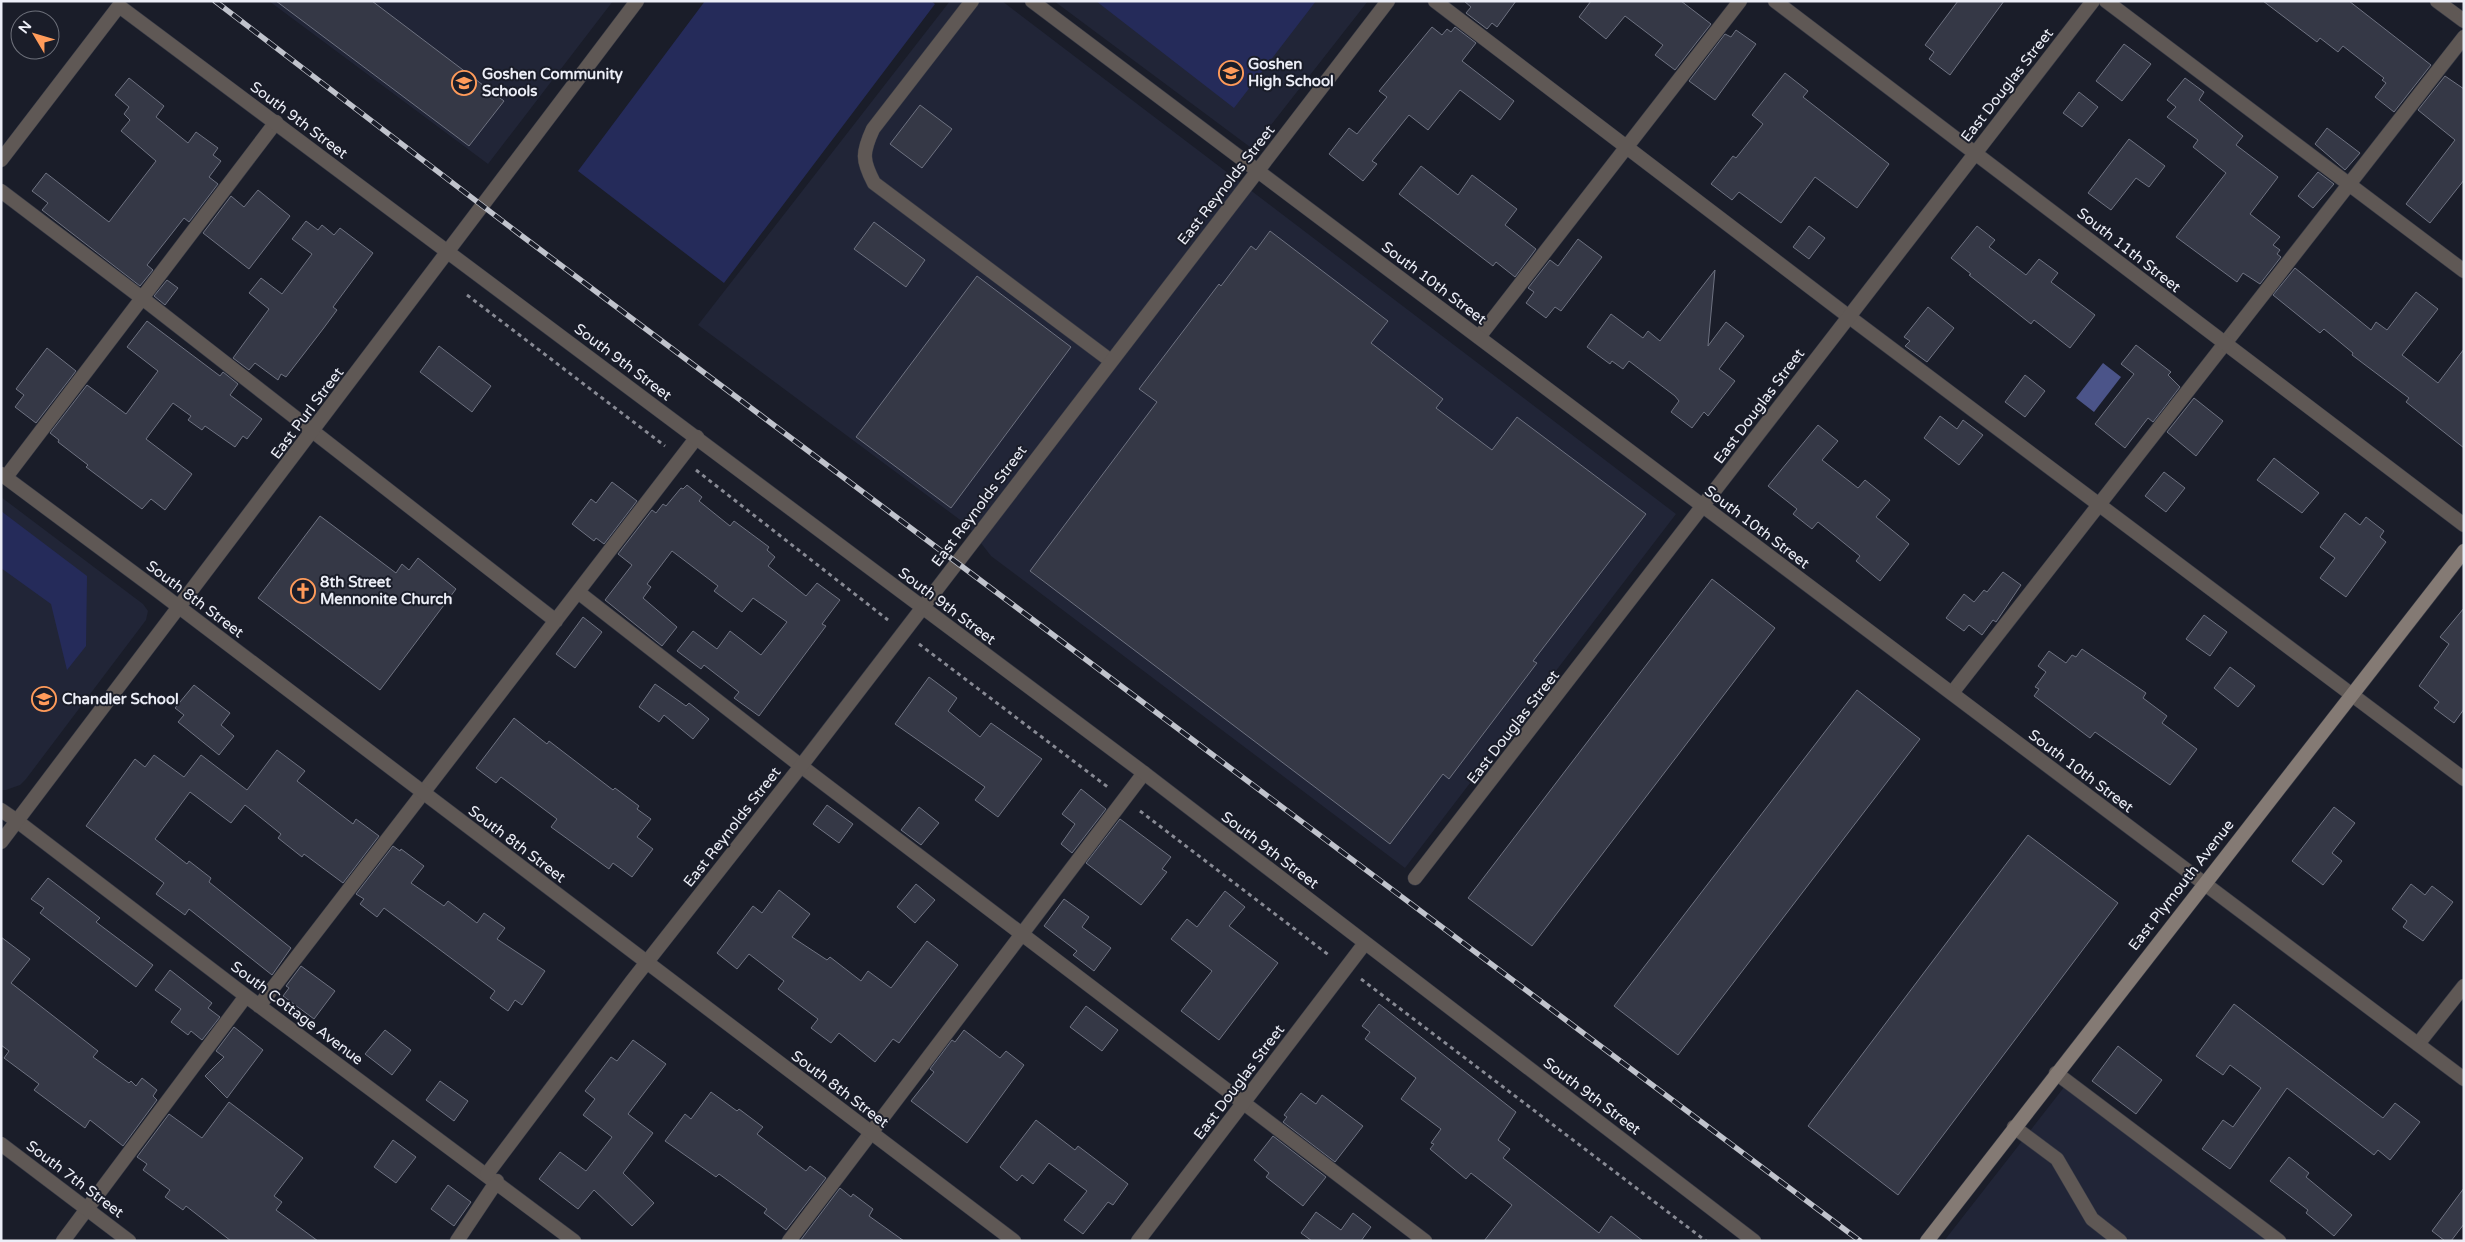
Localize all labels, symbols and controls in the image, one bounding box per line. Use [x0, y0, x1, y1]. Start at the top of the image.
north arrow [10, 10, 60, 60]
text: N [15, 18, 35, 37]
street label: East Douglas Street [1957, 24, 2057, 146]
place label: Goshen High School [1248, 55, 1334, 91]
school or university icon: Goshen High School [1218, 60, 1244, 86]
place label: Goshen Community Schools [482, 65, 623, 100]
school or university icon: Goshen Community Schools [451, 70, 477, 96]
street label: South 9th Street [247, 78, 351, 163]
street label: East Reynolds Street [1174, 121, 1279, 249]
street label: South 11th Street [2074, 204, 2185, 296]
street label: South 10th Street [1378, 238, 1490, 328]
street label: South 9th Street [571, 320, 675, 405]
street label: East Douglas Street [1710, 345, 1808, 467]
street label: East Purl Street [267, 363, 347, 462]
street label: East Reynolds Street [928, 442, 1031, 570]
street label: South 10th Street [1701, 482, 1813, 572]
street label: South 8th Street [143, 557, 247, 642]
street label: South 9th Street [895, 564, 999, 649]
place label: 8th Street Mennonite Church [320, 573, 452, 608]
church icon: 8th Street Mennonite Church [290, 578, 316, 604]
street label: East Douglas Street [1463, 666, 1563, 788]
school or university icon: Chandler School [31, 686, 57, 712]
place label: Chandler School [62, 690, 179, 708]
street label: South 10th Street [2025, 726, 2137, 816]
street label: East Reynolds Street [680, 763, 785, 891]
street label: South 8th Street [465, 802, 569, 887]
street label: South 9th Street [1218, 808, 1322, 893]
street label: East Plymouth Avenue [2124, 816, 2238, 954]
street label: South Cottage Avenue [227, 957, 367, 1069]
street label: East Douglas Street [1190, 1021, 1288, 1143]
street label: South 8th Street [788, 1047, 892, 1132]
street label: South 9th Street [1540, 1054, 1644, 1139]
street label: South 7th Street [23, 1137, 127, 1222]

